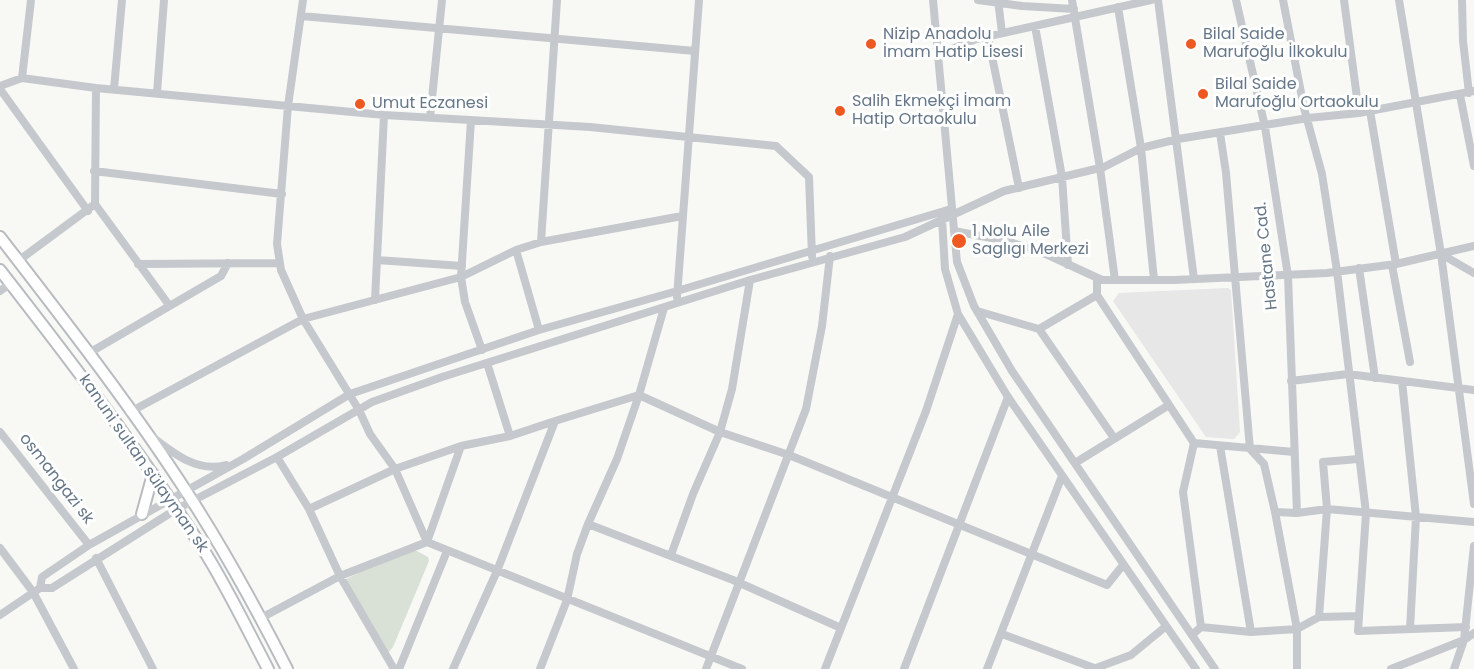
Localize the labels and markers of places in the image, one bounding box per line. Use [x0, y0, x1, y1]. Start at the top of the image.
place label: Nizip Anadolu İmam Hatip Lisesi [883, 25, 1023, 63]
place label: Bilal Saide Marufoğlu İlkokulu [1203, 25, 1348, 63]
marker: Nizip Anadolu İmam Hatip Lisesi [864, 37, 878, 51]
marker: Bilal Saide Marufoğlu İlkokulu [1184, 37, 1198, 51]
place label: Bilal Saide Marufoğlu Ortaokulu [1215, 75, 1379, 113]
marker: Bilal Saide Marufoğlu Ortaokulu [1196, 87, 1210, 101]
place label: Salih Ekmekçi İmam Hatip Ortaokulu [852, 92, 1011, 130]
place label: Umut Eczanesi [372, 94, 488, 114]
marker: Umut Eczanesi [353, 97, 367, 111]
marker: Salih Ekmekçi İmam Hatip Ortaokulu [833, 104, 847, 118]
place label: 1 Nolu Aile Saglıgı Merkezi [972, 222, 1089, 260]
marker: 1 Nolu Aile Saglıgı Merkezi [950, 232, 968, 250]

